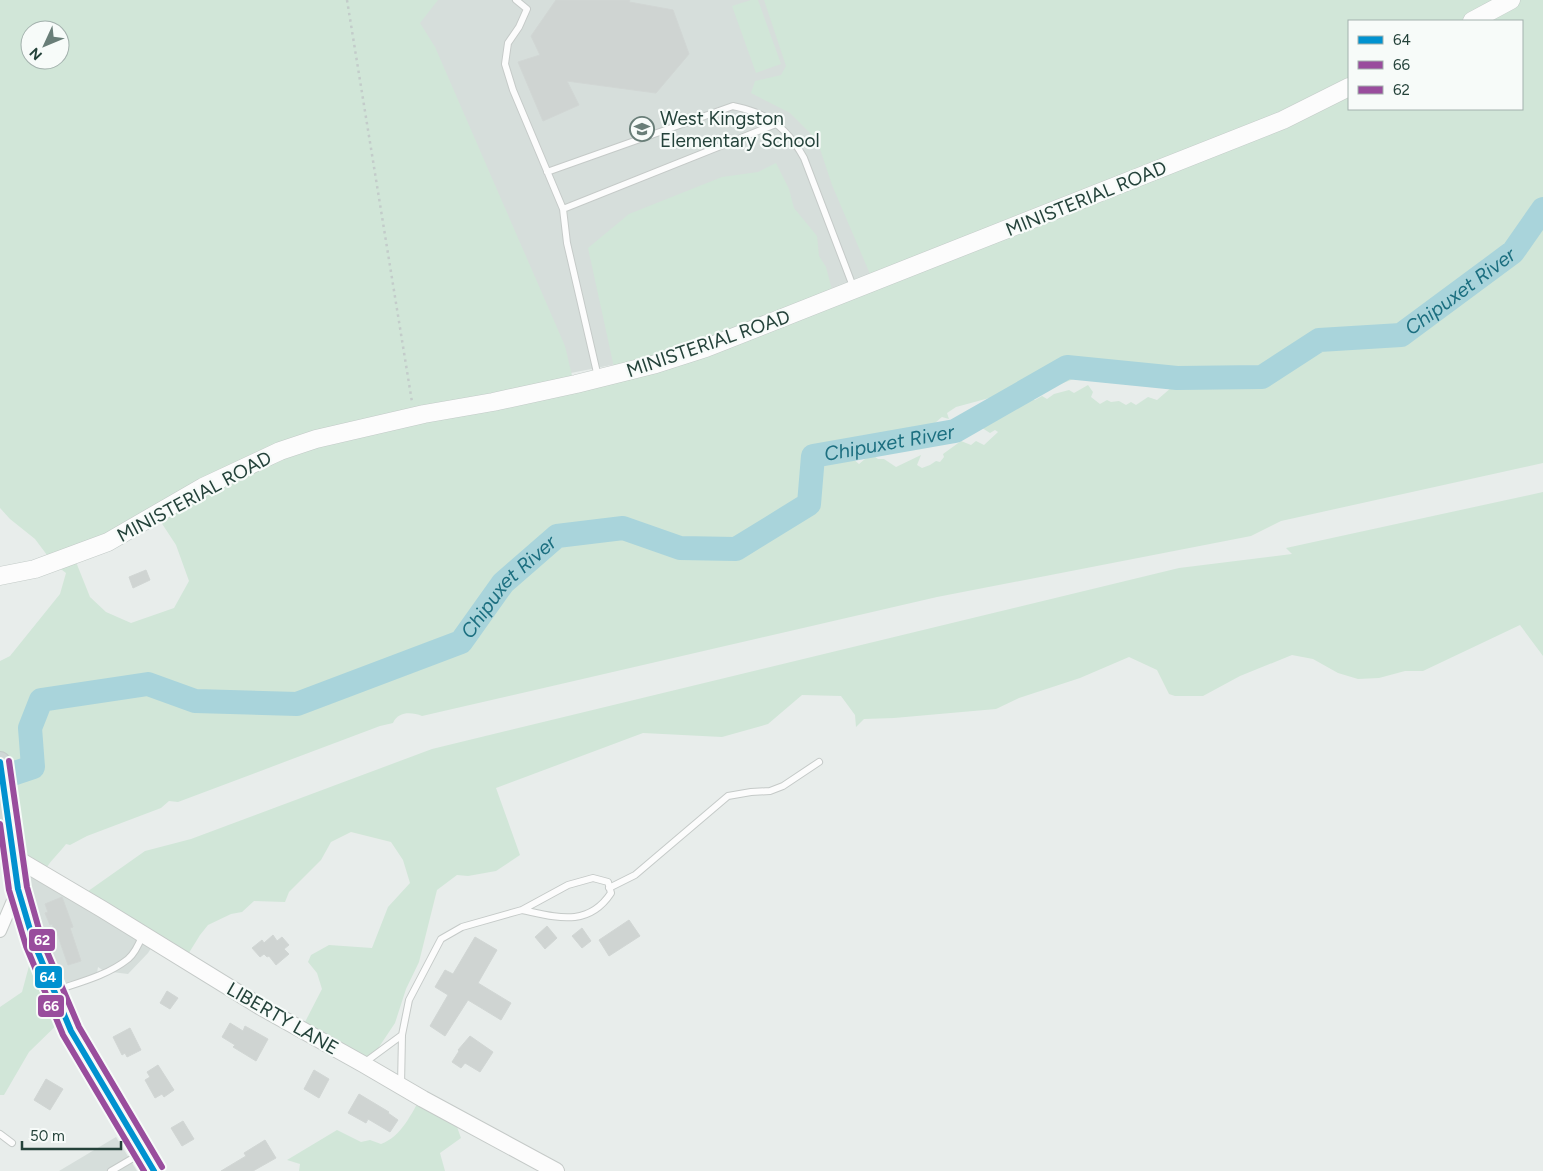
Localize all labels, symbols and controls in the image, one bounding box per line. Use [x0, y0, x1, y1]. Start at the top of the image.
north arrow [20, 20, 70, 70]
legend [1348, 20, 1523, 110]
text: 64 [1393, 31, 1411, 49]
text: N [26, 44, 46, 63]
text: 66 [1393, 56, 1410, 74]
text: 62 [1393, 81, 1410, 99]
place label: West Kingston Elementary School [660, 107, 820, 152]
school or university icon: West Kingston Elementary School [629, 116, 655, 142]
street label: MINISTERIAL ROAD [1002, 156, 1170, 241]
water label: Chipuxet River [1400, 242, 1521, 340]
street label: MINISTERIAL ROAD [623, 305, 793, 382]
water label: Chipuxet River [822, 419, 957, 466]
street label: MINISTERIAL ROAD [113, 446, 275, 547]
water label: Chipuxet River [455, 530, 562, 643]
line badge: 62 [28, 928, 56, 952]
text: 62 [34, 932, 50, 949]
line badge: 64 [34, 965, 63, 989]
text: 64 [40, 969, 57, 986]
street label: LIBERTY LANE [223, 977, 343, 1060]
line badge: 66 [37, 994, 65, 1018]
text: 66 [43, 998, 59, 1015]
scale bar [22, 1118, 121, 1150]
text: 50 m [30, 1127, 65, 1145]

